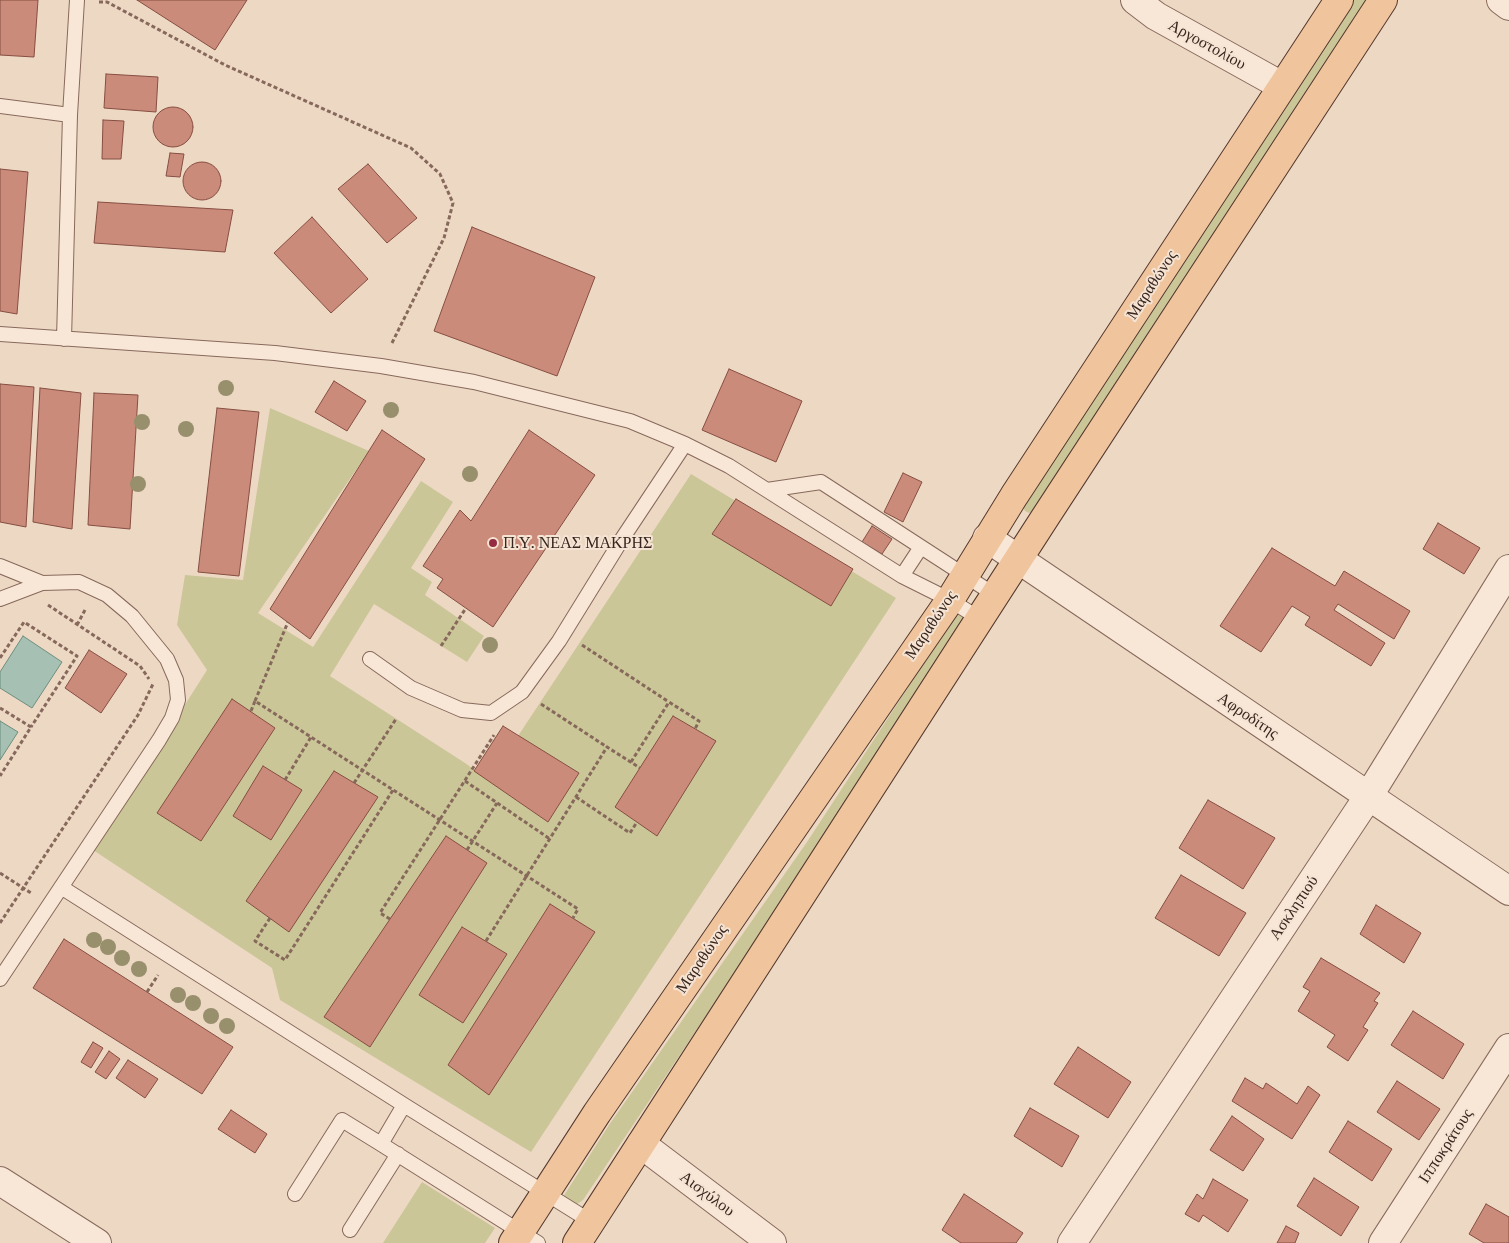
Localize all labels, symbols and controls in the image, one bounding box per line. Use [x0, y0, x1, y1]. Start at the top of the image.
street label: Αργοστολίου [1165, 16, 1249, 74]
street label: Μαραθώνος [1123, 247, 1181, 323]
place label: Π.Υ. ΝΕΑΣ ΜΑΚΡΗΣ [503, 533, 652, 553]
marker: Π.Υ. ΝΕΑΣ ΜΑΚΡΗΣ [487, 537, 499, 549]
street label: Μαραθώνος [901, 587, 961, 663]
street label: Αφροδίτης [1214, 689, 1282, 743]
street label: Ασκληπιού [1265, 872, 1323, 944]
street label: Μαραθώνος [672, 921, 732, 997]
street label: Ιπποκράτους [1415, 1105, 1477, 1187]
street label: Αισχύλου [676, 1167, 738, 1221]

